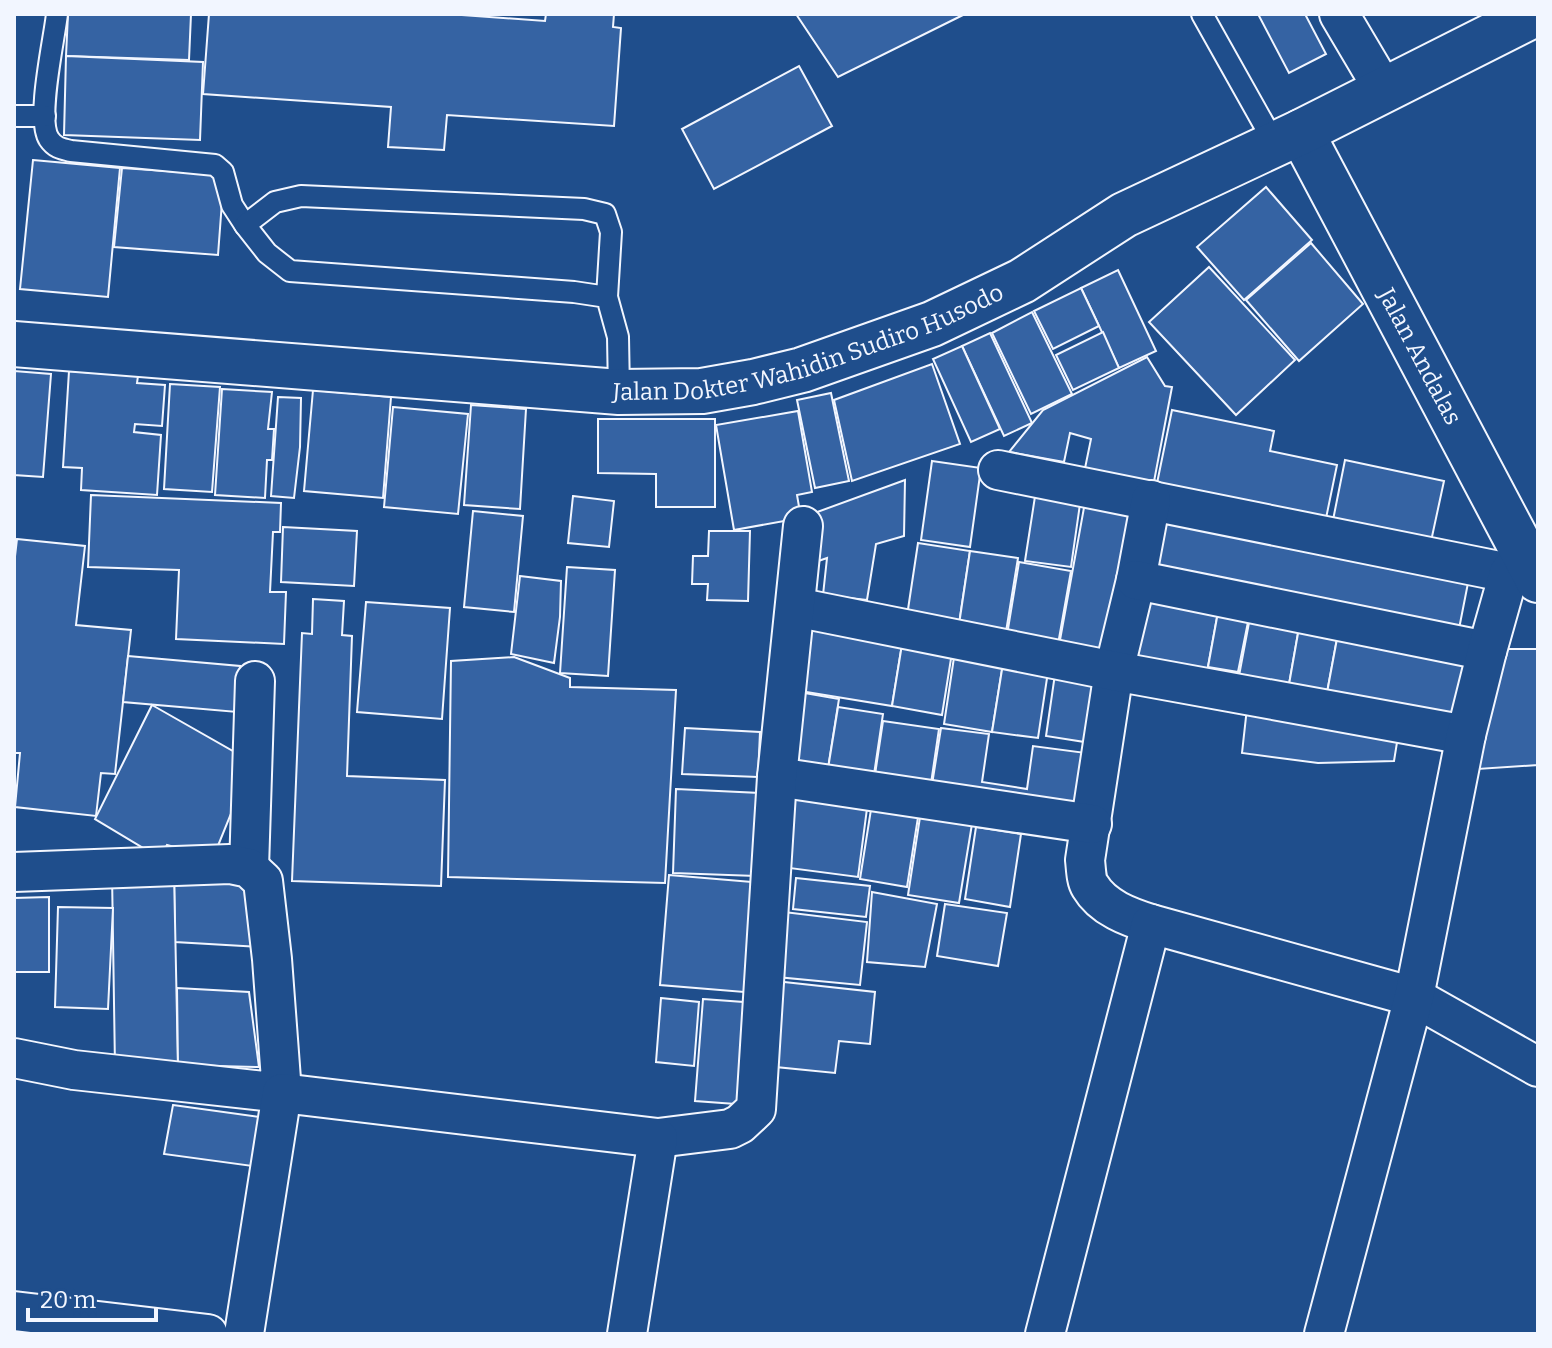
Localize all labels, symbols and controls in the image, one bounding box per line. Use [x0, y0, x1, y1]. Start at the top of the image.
street label: Jalan Dokter Wahidin Sudiro Husodo [611, 278, 1008, 406]
street label: Jalan Andalas [1372, 283, 1467, 430]
scale bar [28, 1272, 156, 1322]
text: 20 m [40, 1286, 96, 1314]

